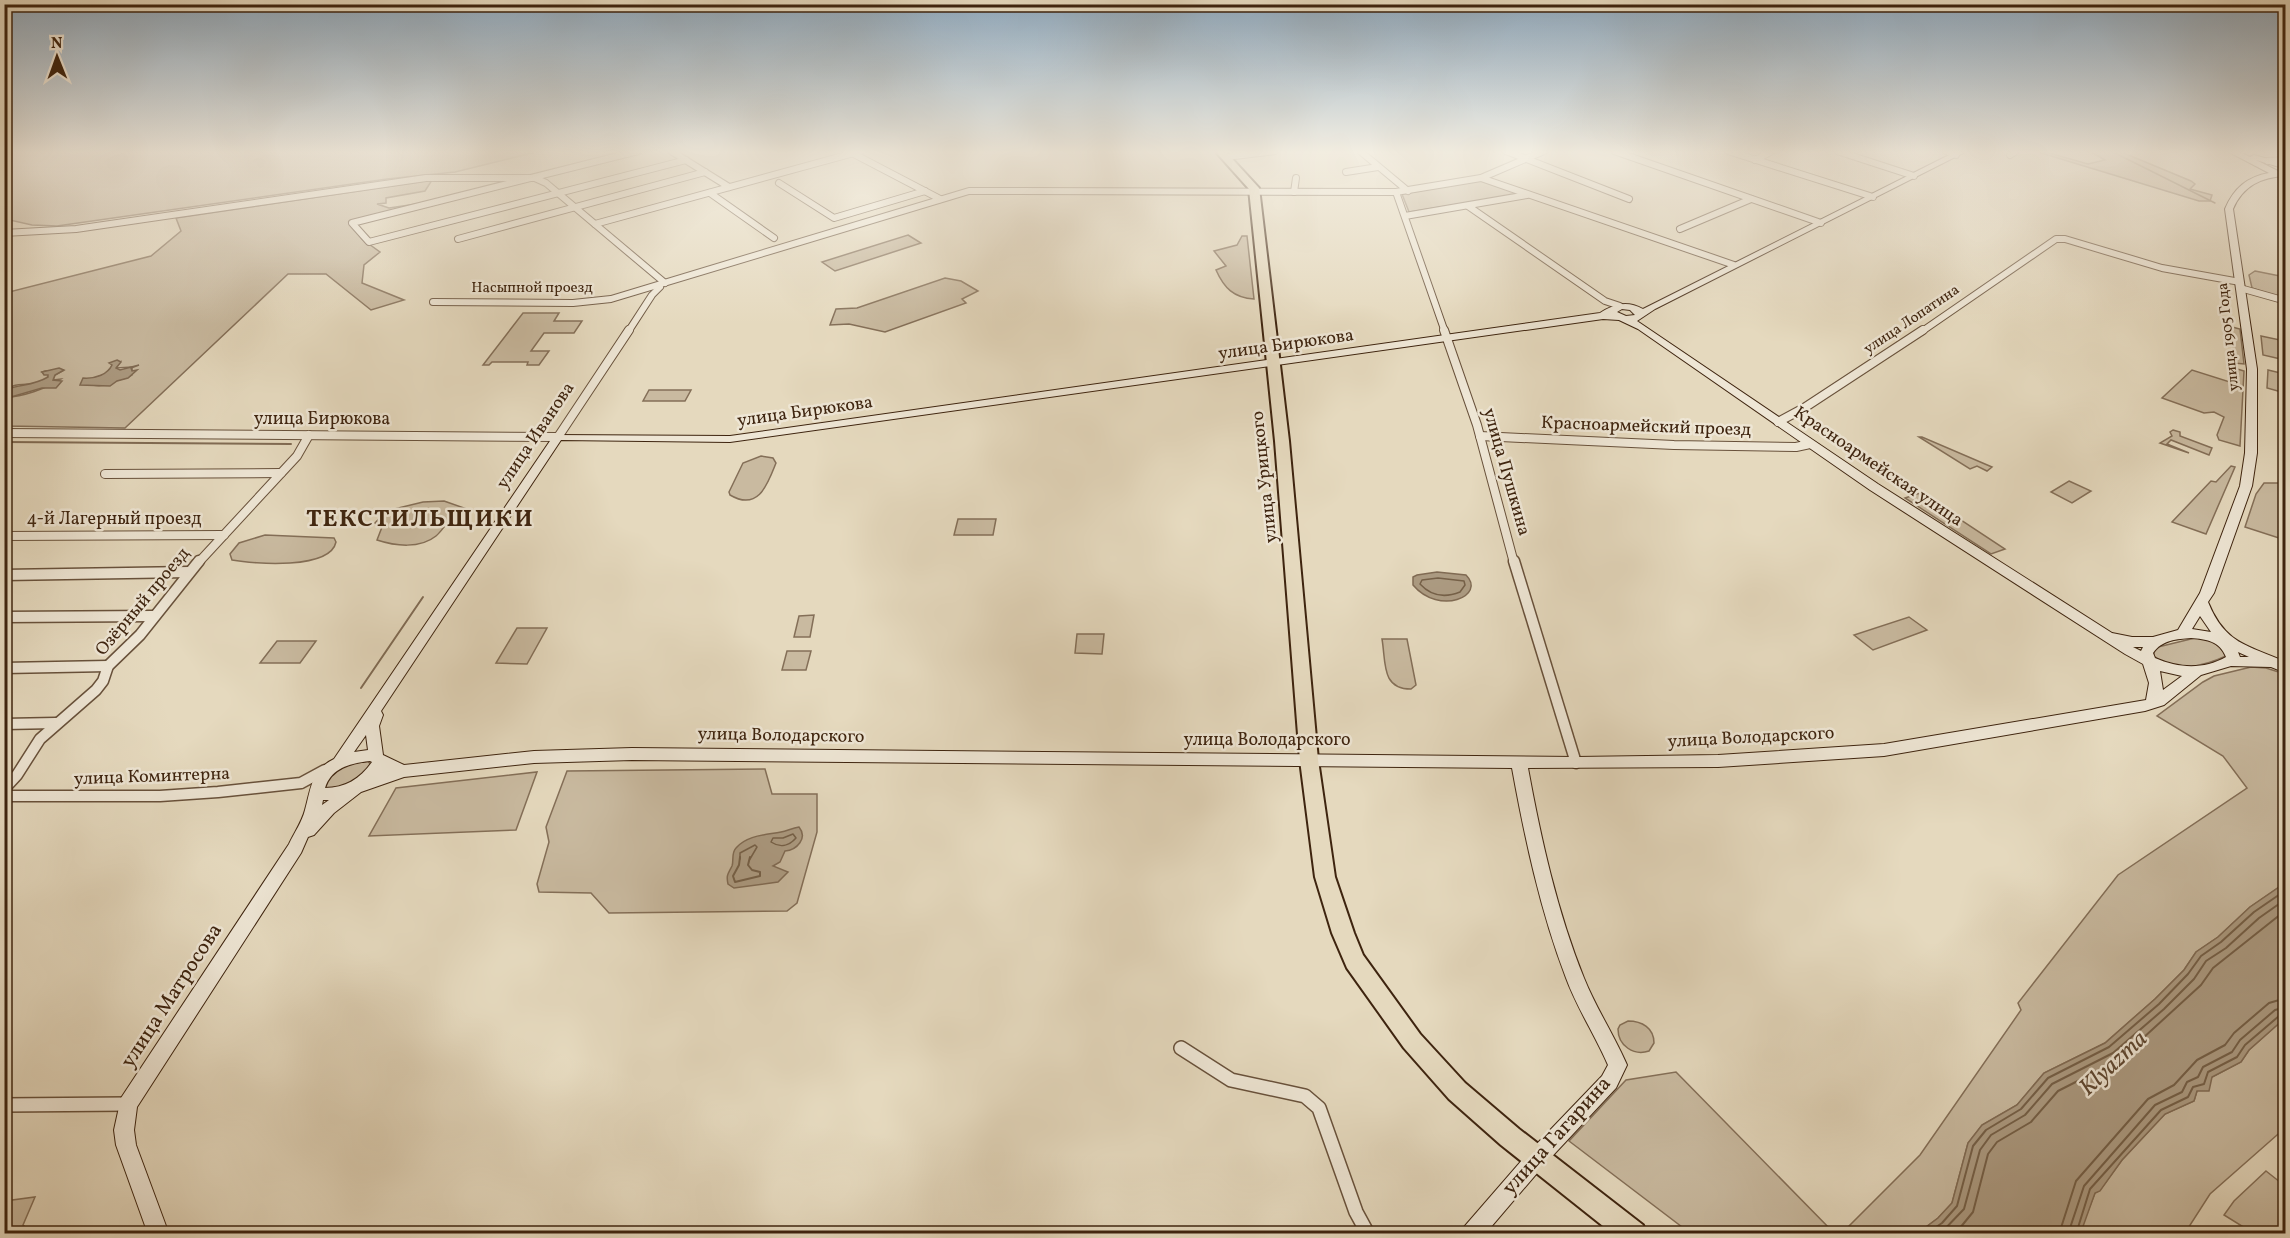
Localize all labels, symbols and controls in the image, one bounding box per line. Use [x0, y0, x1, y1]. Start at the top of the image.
north arrow [27, 27, 87, 87]
text: N [51, 33, 63, 55]
street label: Насыпной проезд [471, 278, 593, 299]
street label: улица Лопатина [1860, 280, 1964, 360]
street label: улица 1905 Года [2213, 282, 2245, 392]
street label: улица Бирюкова [1217, 323, 1355, 367]
street label: улица Иванова [491, 378, 581, 494]
street label: улица Бирюкова [736, 390, 874, 434]
street label: Красноармейская улица [1788, 401, 1968, 533]
street label: улица Пушкина [1476, 405, 1536, 539]
street label: улица Бирюкова [254, 407, 390, 432]
street label: улица Урицкого [1246, 410, 1284, 544]
street label: Красноармейский проезд [1540, 411, 1752, 443]
district label: ТЕКСТИЛЬЩИКИ [306, 503, 534, 537]
street label: 4-й Лагерный проезд [27, 507, 201, 532]
street label: Озёрный проезд [90, 542, 196, 662]
street label: улица Володарского [1667, 721, 1835, 755]
street label: улица Володарского [697, 722, 865, 750]
street label: улица Володарского [1183, 728, 1351, 753]
street label: улица Коминтерна [73, 762, 231, 792]
street label: улица Матросова [114, 918, 230, 1074]
water label: Klyazma [2072, 1023, 2156, 1105]
street label: улица Гагарина [1496, 1070, 1618, 1202]

